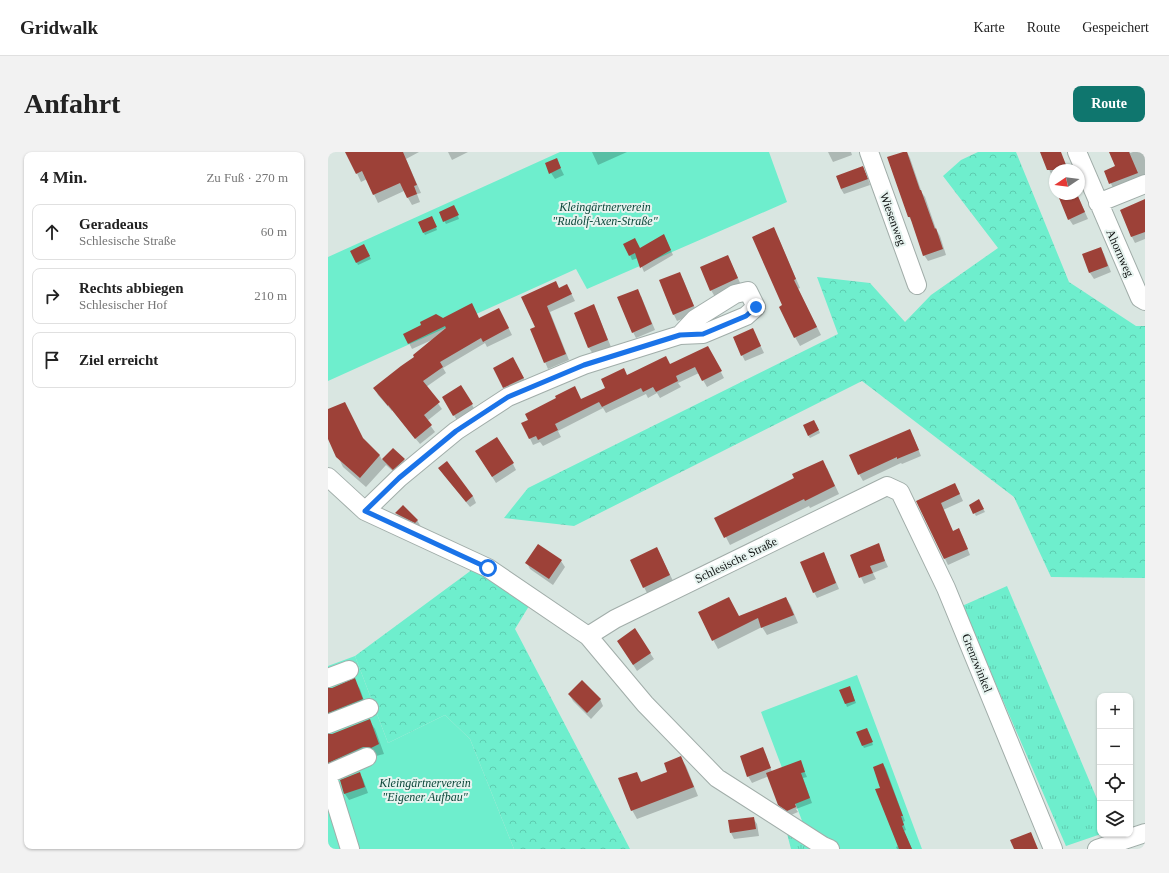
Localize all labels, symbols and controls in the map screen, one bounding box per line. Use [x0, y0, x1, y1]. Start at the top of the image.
text: Gridwalk [20, 17, 98, 38]
text: Karte [974, 20, 1005, 35]
text: Route [1027, 20, 1060, 35]
text: Gespeichert [1082, 20, 1149, 35]
button: Route [1073, 86, 1145, 122]
text: Anfahrt [24, 88, 120, 119]
north arrow [1049, 164, 1085, 200]
text: 4 Min. [40, 168, 87, 187]
text: Zu Fuß · 270 m [206, 170, 288, 185]
street label: Wiesenweg [877, 191, 909, 247]
park label: Kleingärtnerverein "Rudolf-Axen-Straße" [552, 200, 659, 228]
text: Geradeaus [79, 216, 148, 232]
icon: ahead [41, 221, 63, 243]
text: 60 m [261, 224, 287, 239]
street label: Ahornweg [1103, 227, 1137, 279]
text: Schlesische Straße [79, 233, 176, 248]
text: Rechts abbiegen [79, 280, 184, 296]
icon: right [41, 285, 63, 307]
text: 210 m [254, 288, 287, 303]
text: Schlesischer Hof [79, 297, 167, 312]
route end [747, 298, 765, 316]
icon: arrive [41, 349, 63, 371]
text: Ziel erreicht [79, 352, 158, 368]
street label: Schlesische Straße [693, 534, 779, 586]
route start [479, 559, 497, 577]
street label: Grenzwinkel [959, 632, 995, 695]
map controls [1097, 693, 1133, 837]
button: + [1097, 693, 1133, 729]
button: − [1097, 729, 1133, 765]
button: locate [1097, 765, 1133, 801]
park label: Kleingärtnerverein "Eigener Aufbau" [378, 776, 471, 804]
button: layers [1097, 801, 1133, 837]

